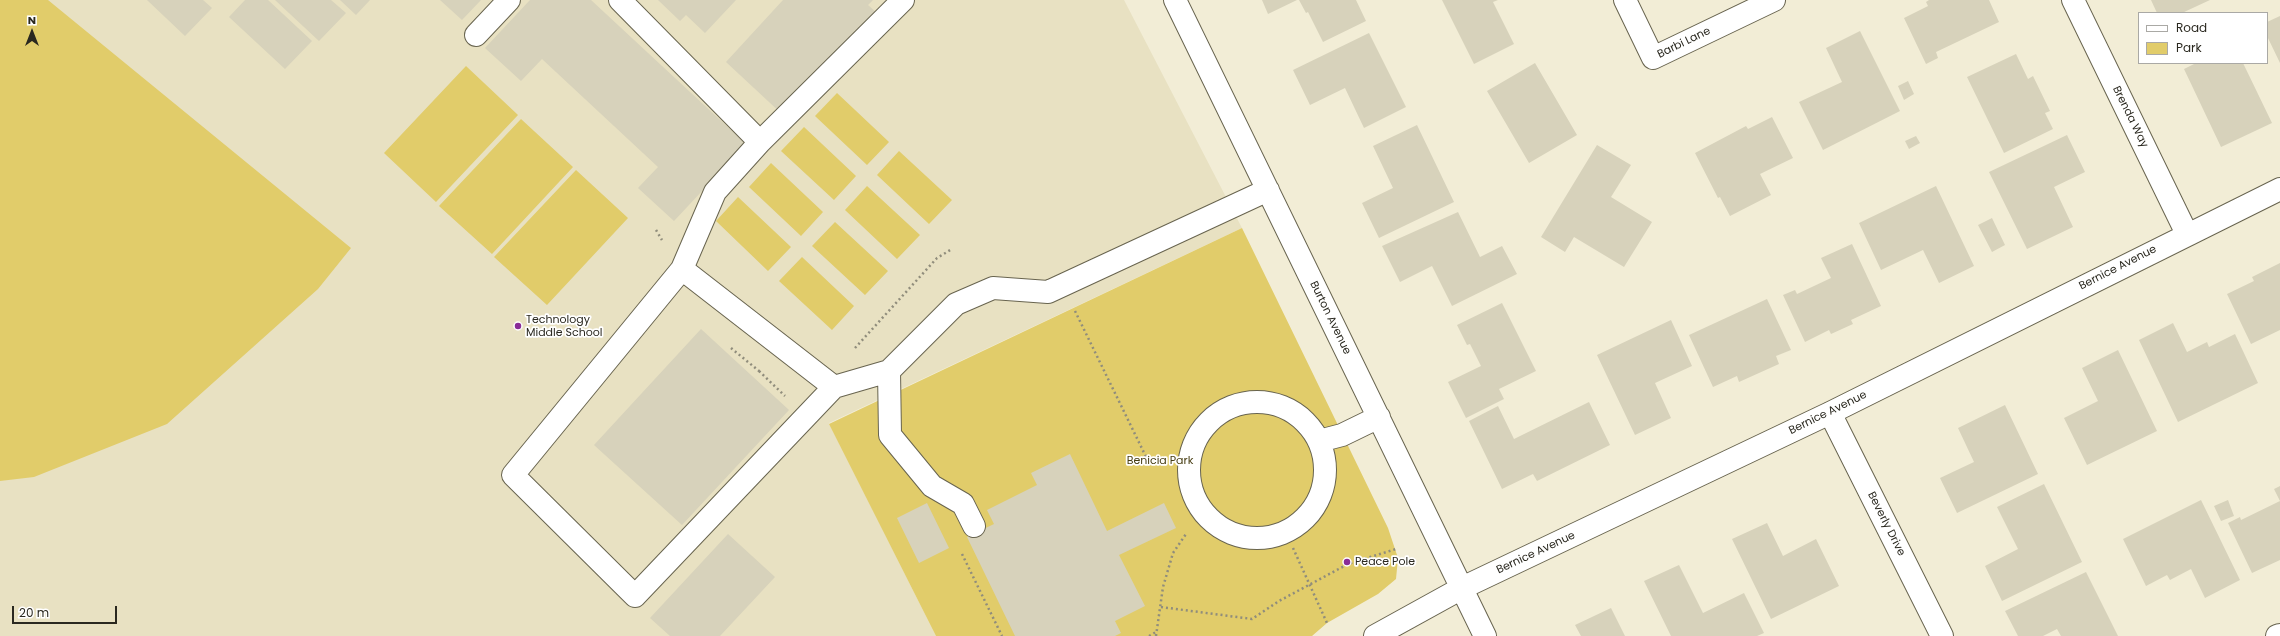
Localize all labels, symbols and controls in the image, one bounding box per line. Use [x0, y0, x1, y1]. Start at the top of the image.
north arrow [12, 12, 52, 52]
text: N [28, 12, 36, 28]
legend [2138, 12, 2268, 64]
text: Road [2176, 19, 2207, 36]
street label: Barbi Lane [1655, 24, 1713, 62]
text: Park [2176, 39, 2202, 56]
street label: Brenda Way [2109, 84, 2151, 150]
street label: Bernice Avenue [2077, 243, 2159, 293]
street label: Burton Avenue [1306, 279, 1354, 357]
place label: Technology Middle School [526, 313, 602, 339]
marker: Technology Middle School [513, 321, 523, 331]
street label: Bernice Avenue [1787, 388, 1869, 438]
park label: Benicia Park [1127, 454, 1193, 468]
street label: Beverly Drive [1864, 490, 1908, 558]
street label: Bernice Avenue [1495, 529, 1577, 577]
place label: Peace Pole [1355, 555, 1415, 569]
marker: Peace Pole [1342, 557, 1352, 567]
scale bar [14, 598, 119, 624]
text: 20 m [19, 604, 49, 621]

